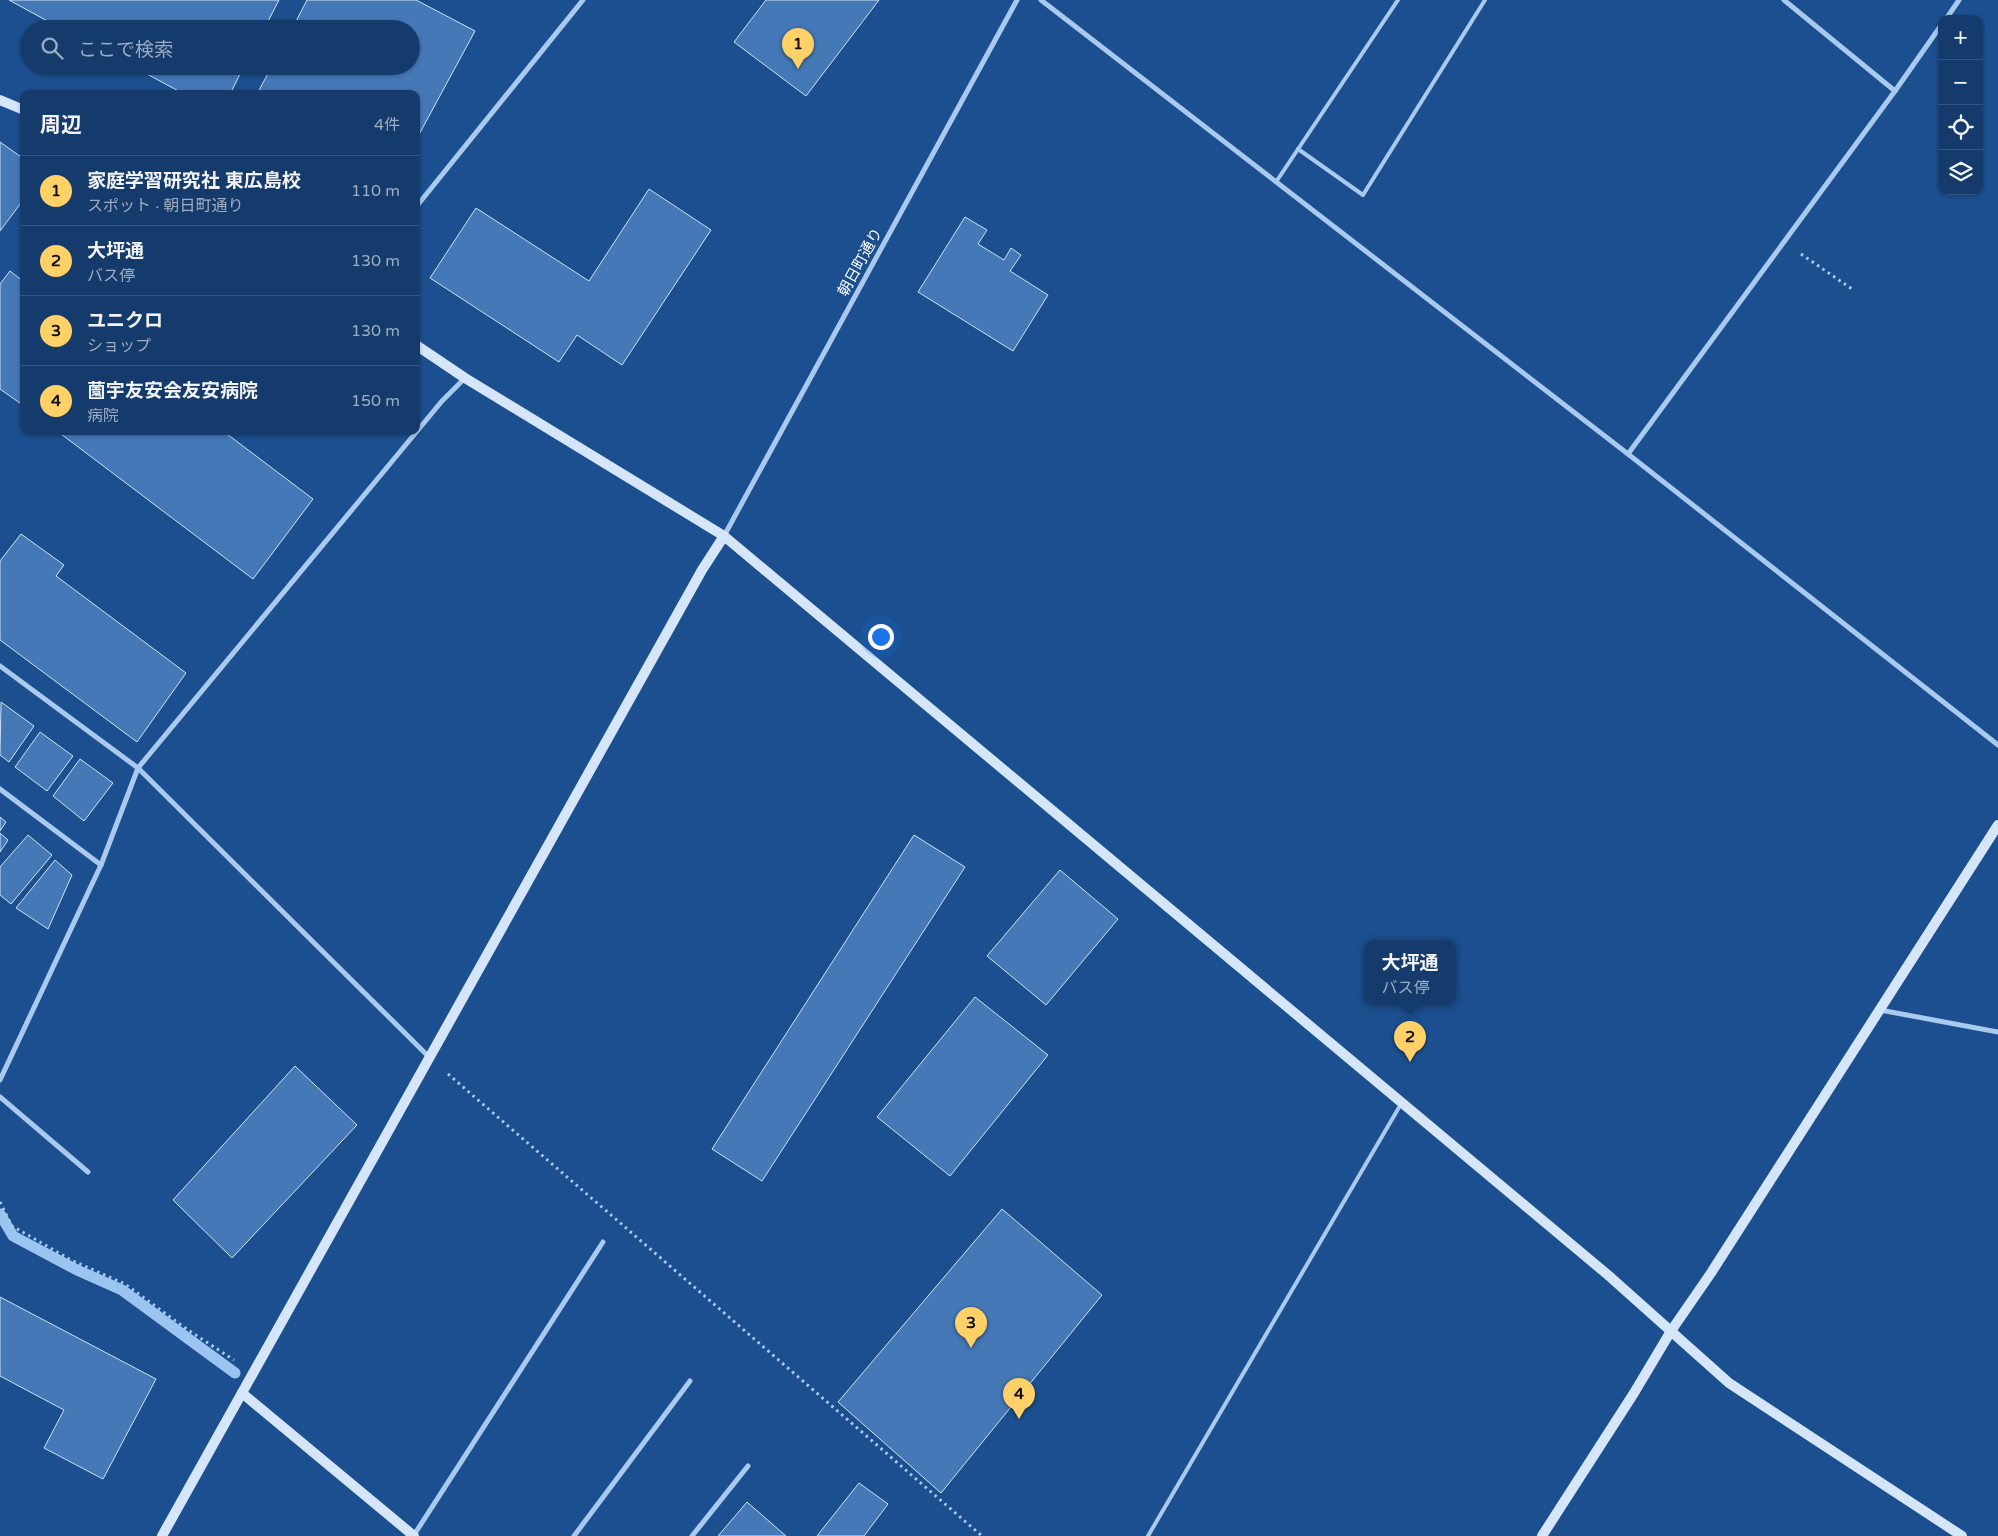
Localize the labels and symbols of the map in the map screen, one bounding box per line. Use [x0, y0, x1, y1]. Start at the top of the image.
pin: 1 [782, 28, 814, 69]
street label: 朝日町通り [834, 225, 886, 299]
your location [868, 624, 894, 650]
pin: 2 [1394, 1021, 1426, 1062]
pin: 3 [955, 1307, 987, 1348]
pin: 4 [1003, 1378, 1035, 1419]

